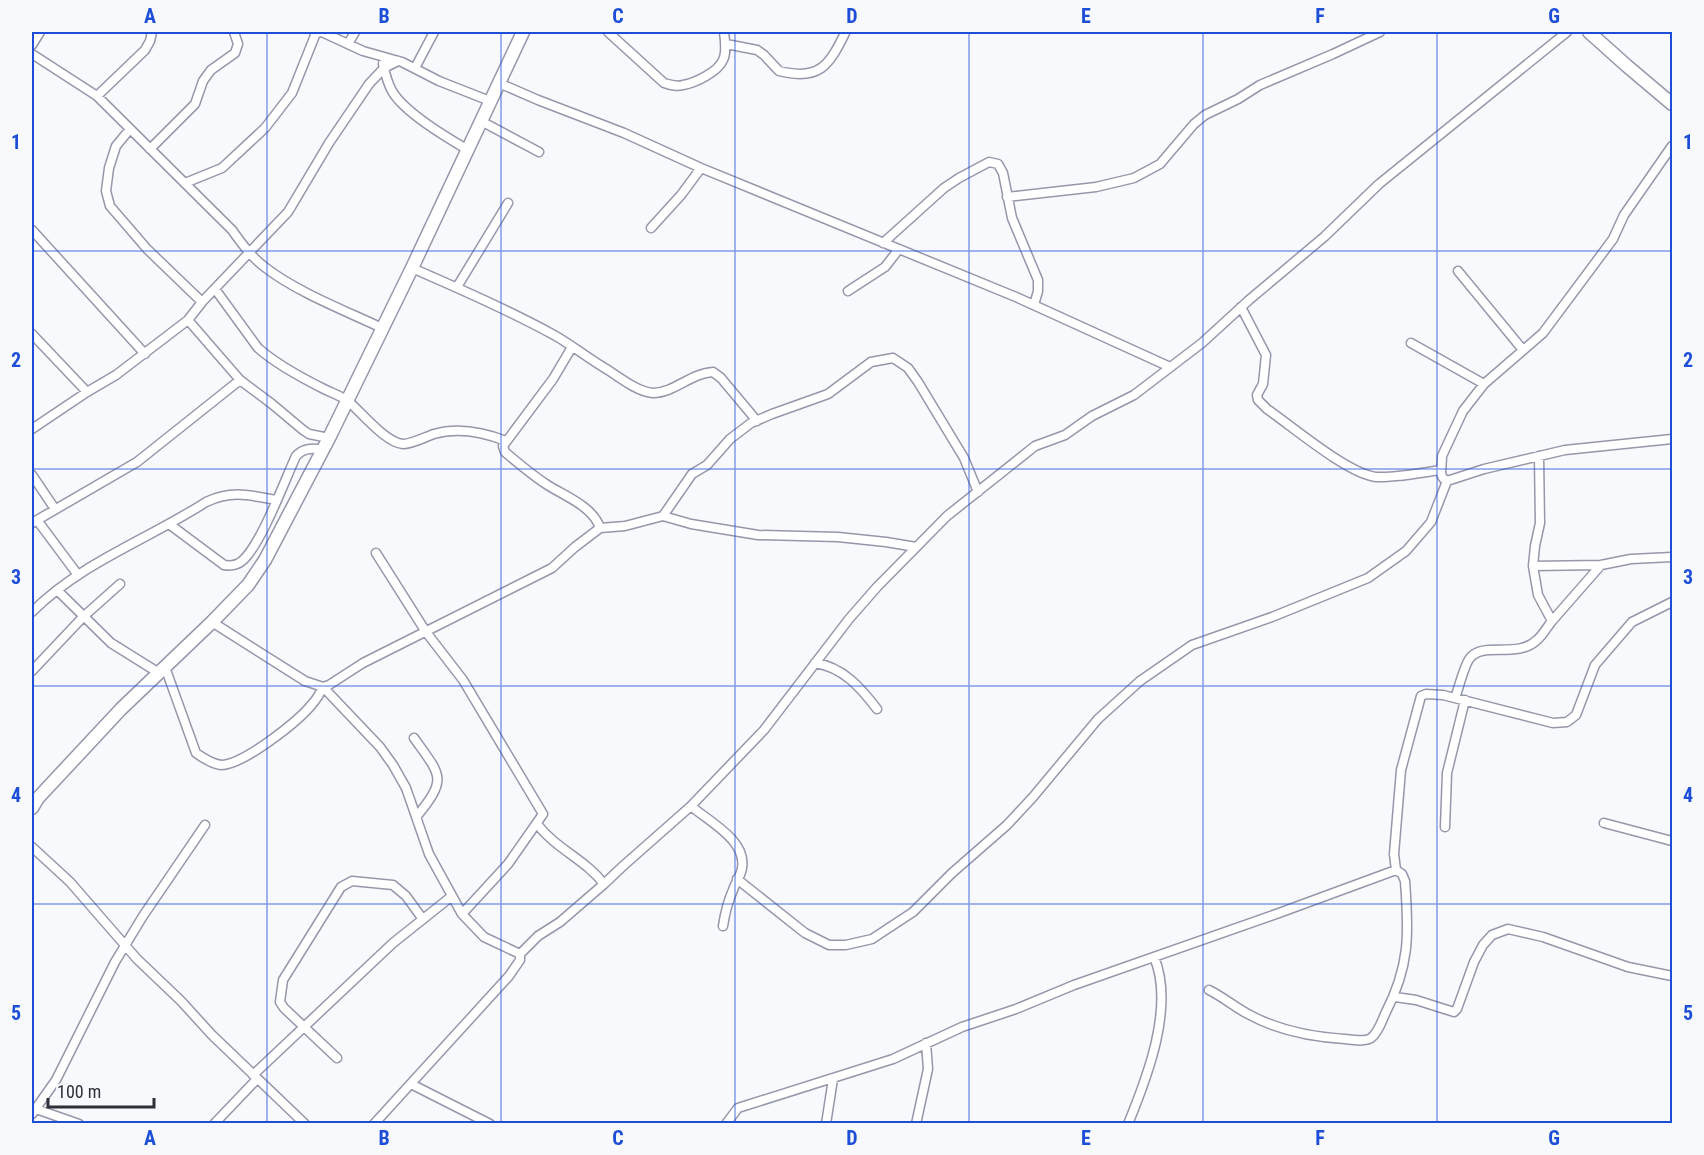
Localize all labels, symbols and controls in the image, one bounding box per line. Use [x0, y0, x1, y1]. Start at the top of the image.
text: A [144, 4, 156, 28]
text: B [378, 4, 390, 28]
text: C [612, 4, 624, 28]
text: D [846, 4, 858, 28]
text: E [1081, 4, 1091, 28]
text: F [1315, 4, 1325, 28]
text: G [1548, 4, 1560, 28]
text: 1 [11, 130, 21, 154]
text: 1 [1683, 130, 1693, 154]
text: 2 [11, 348, 21, 372]
text: 2 [1683, 348, 1693, 372]
text: 3 [11, 565, 21, 589]
text: 3 [1683, 565, 1693, 589]
text: 4 [11, 783, 21, 807]
text: 4 [1683, 783, 1693, 807]
text: 5 [11, 1001, 21, 1025]
text: 5 [1683, 1001, 1693, 1025]
scale bar [48, 1071, 154, 1109]
text: 100 m [57, 1081, 101, 1102]
text: A [144, 1126, 156, 1150]
text: B [378, 1126, 390, 1150]
text: C [612, 1126, 624, 1150]
text: D [846, 1126, 858, 1150]
text: E [1081, 1126, 1091, 1150]
text: F [1315, 1126, 1325, 1150]
text: G [1548, 1126, 1560, 1150]

